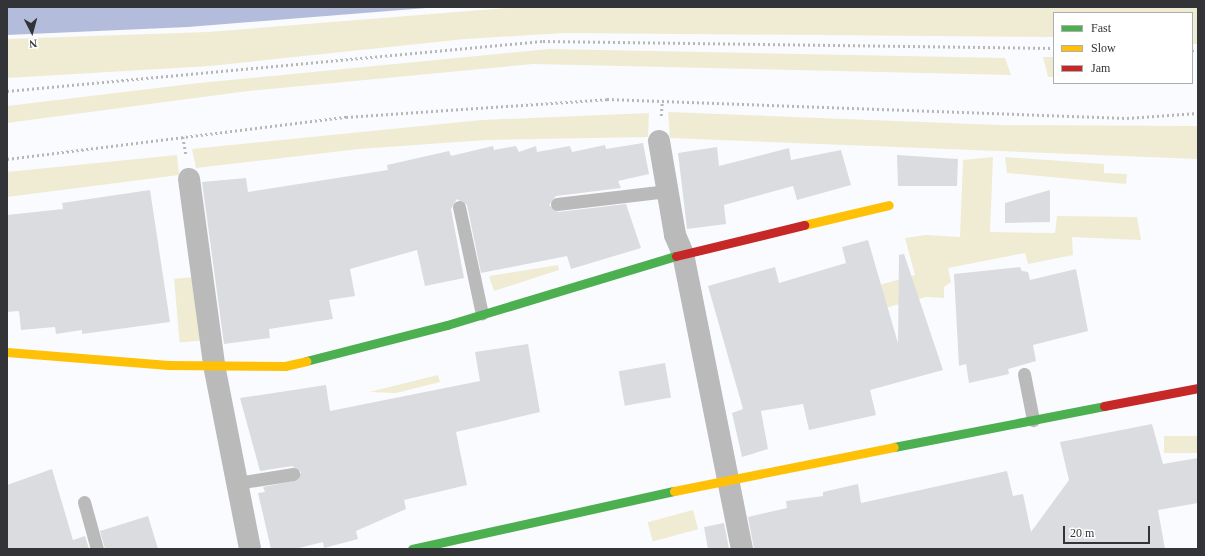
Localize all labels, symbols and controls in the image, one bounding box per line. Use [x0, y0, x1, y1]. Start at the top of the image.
north arrow [12, 12, 52, 52]
legend [1053, 12, 1193, 84]
text: Fast [1091, 21, 1111, 35]
text: N [29, 38, 38, 50]
text: Slow [1091, 41, 1116, 55]
text: Jam [1091, 61, 1110, 75]
scale bar [1065, 518, 1152, 544]
text: 20 m [1070, 526, 1094, 540]

